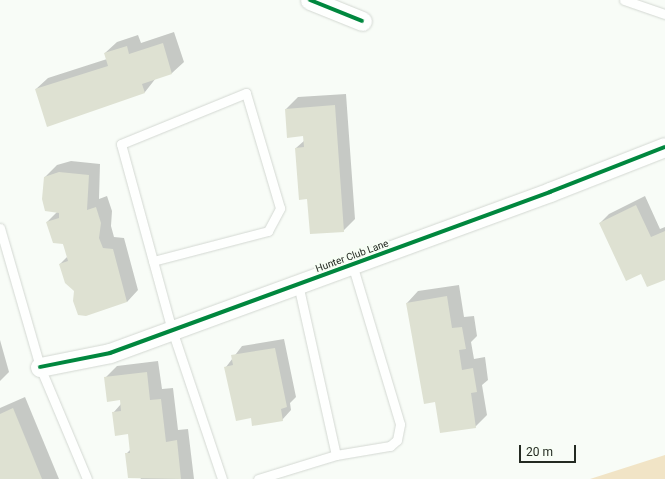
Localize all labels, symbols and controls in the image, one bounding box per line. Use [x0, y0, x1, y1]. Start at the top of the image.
street label: Hunter Club Lane [314, 237, 390, 275]
scale bar [521, 437, 578, 463]
text: 20 m [526, 445, 553, 459]

